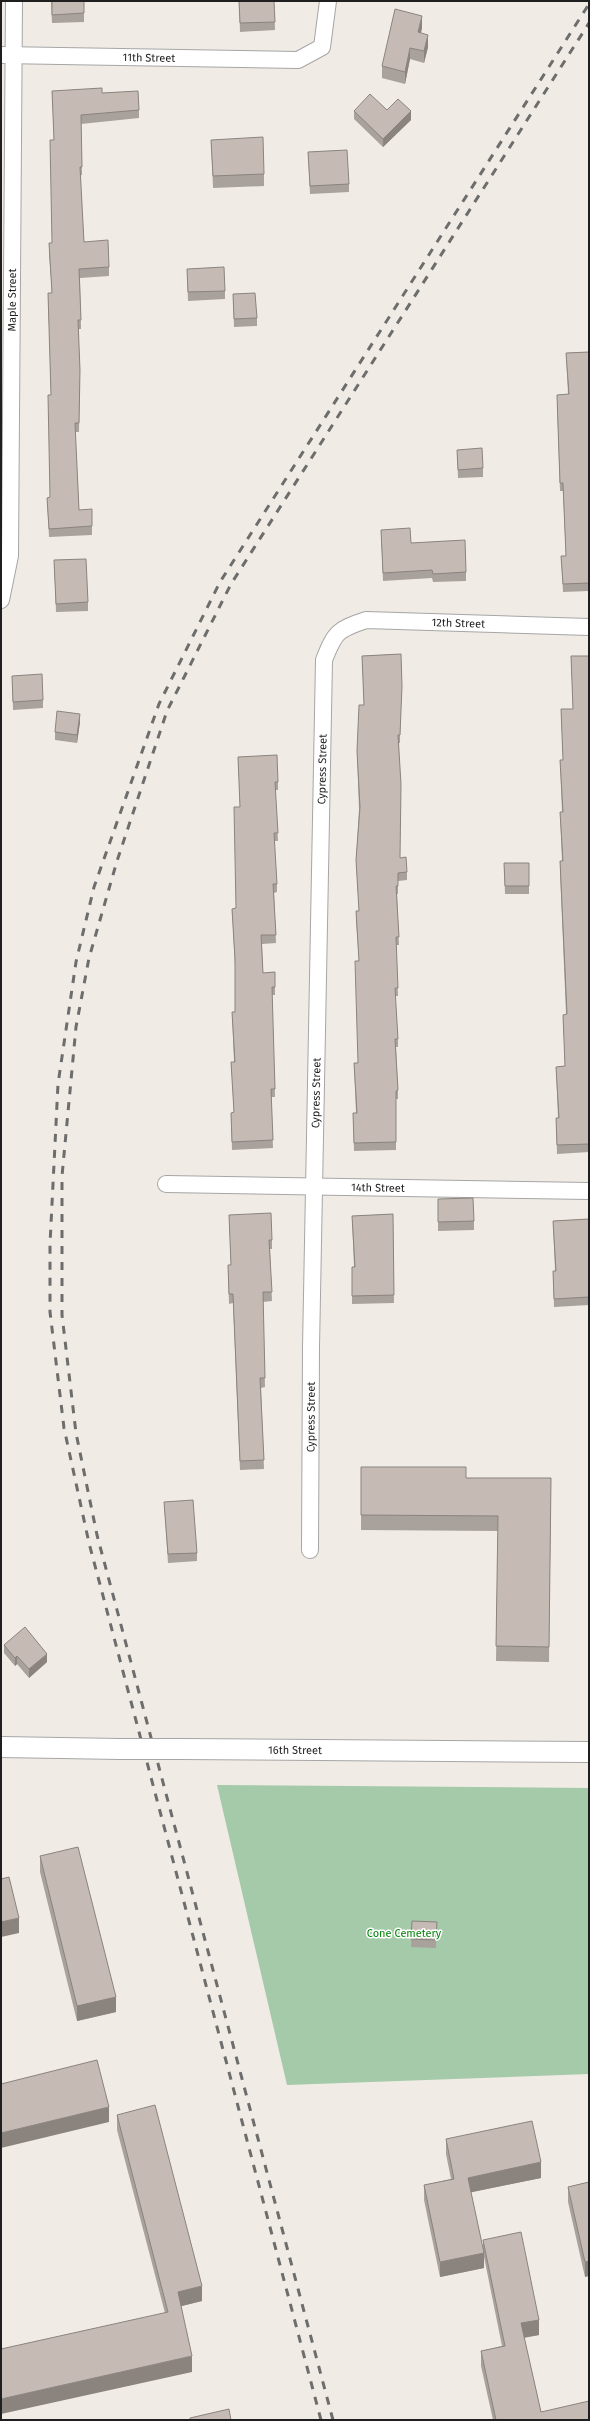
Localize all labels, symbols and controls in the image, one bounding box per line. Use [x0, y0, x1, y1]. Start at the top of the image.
street label: 11th Street [123, 51, 175, 65]
street label: Maple Street [6, 268, 19, 332]
street label: 12th Street [431, 616, 485, 631]
street label: Cypress Street [315, 734, 330, 804]
street label: Cypress Street [309, 1058, 323, 1128]
street label: 14th Street [351, 1181, 405, 1195]
street label: Cypress Street [304, 1382, 318, 1452]
street label: 16th Street [268, 1744, 322, 1757]
park label: Cone Cemetery [367, 1927, 442, 1940]

